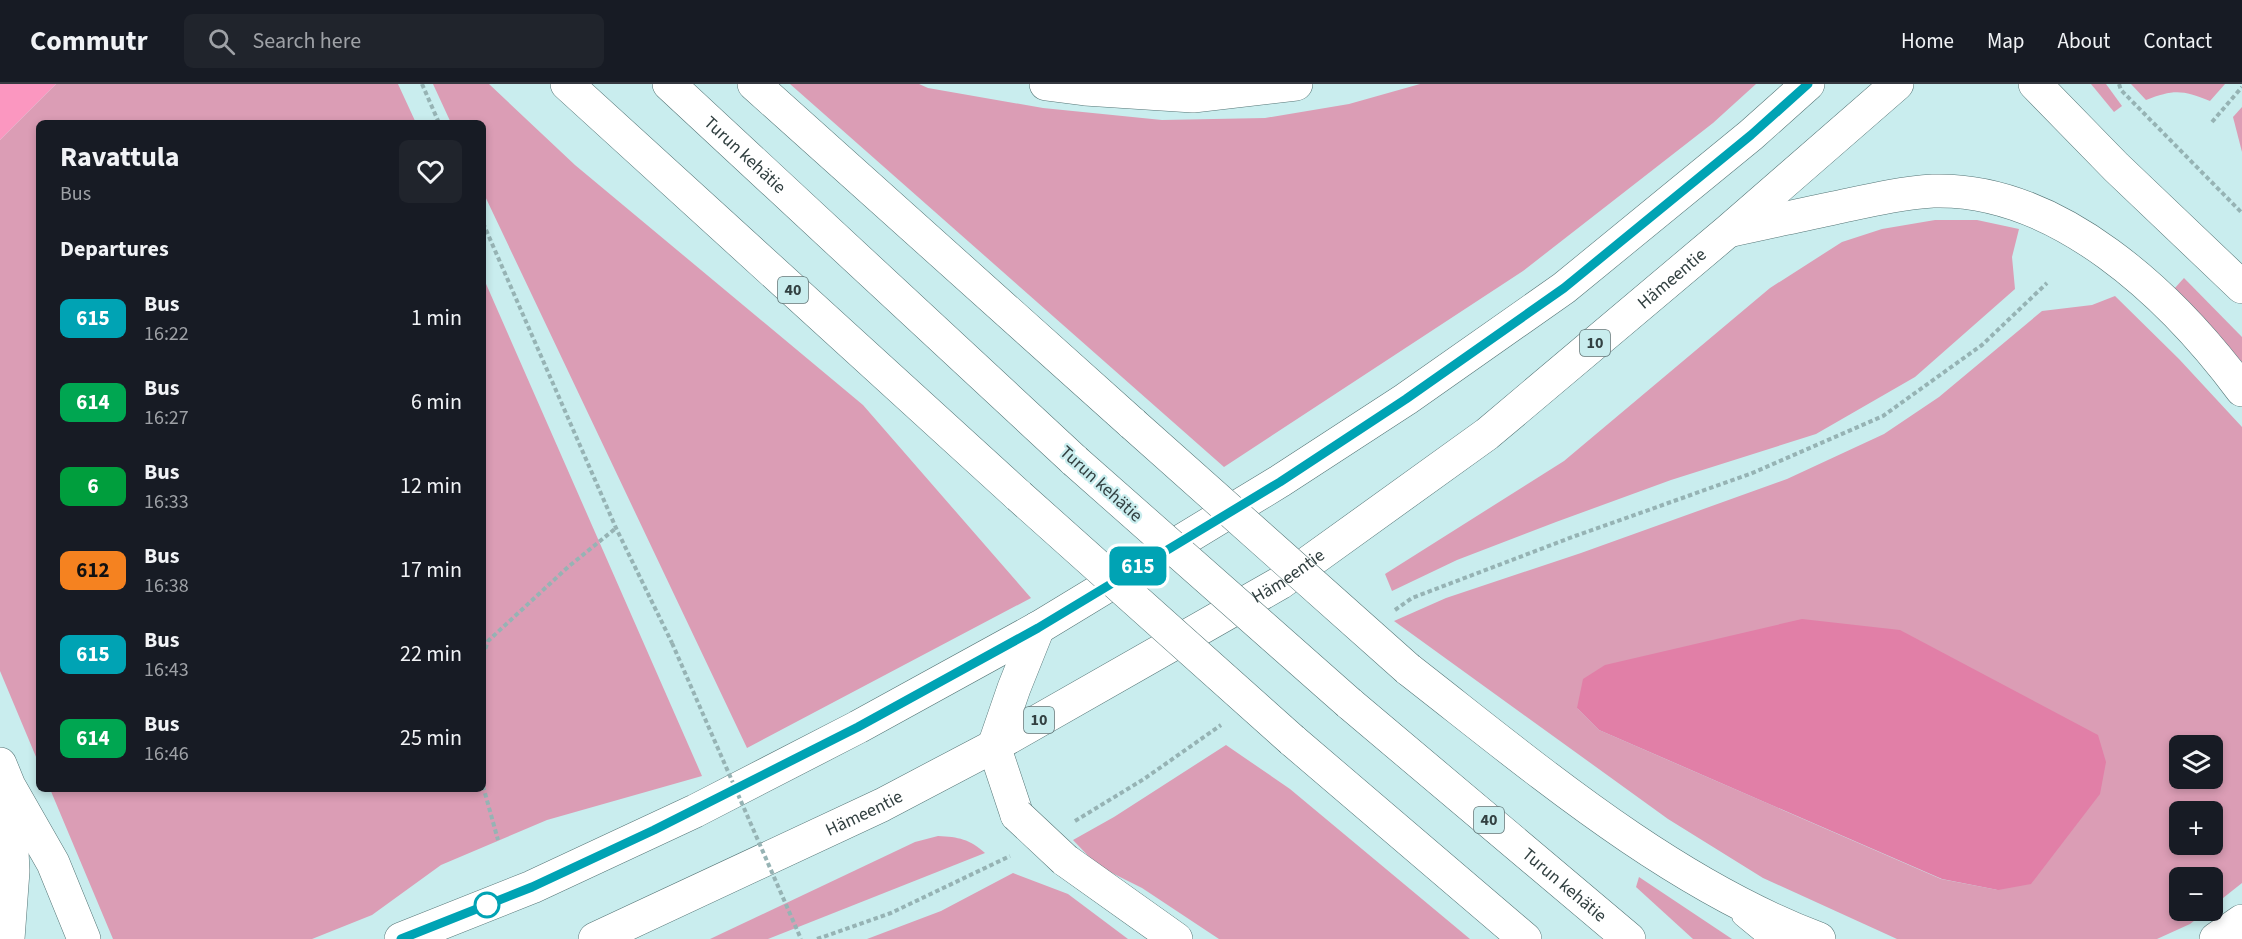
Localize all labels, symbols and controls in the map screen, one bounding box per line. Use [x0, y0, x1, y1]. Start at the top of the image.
search box [184, 14, 604, 68]
text: Commutr [30, 21, 148, 61]
icon: search [205, 25, 238, 58]
text: Search here [253, 25, 361, 57]
text: Home [1901, 26, 1954, 56]
text: Map [1987, 26, 2025, 56]
text: About [2058, 26, 2110, 56]
text: Contact [2143, 26, 2212, 56]
street label: Turun kehätie [699, 110, 792, 199]
text: Ravattula [60, 137, 180, 177]
button: heart [399, 140, 462, 203]
text: Bus [60, 180, 91, 208]
text: Departures [60, 233, 169, 265]
street label: Hämeentie [1632, 242, 1711, 315]
road number: 40 [778, 277, 808, 303]
text: Bus [144, 288, 180, 320]
text: 1 min [411, 302, 462, 334]
text: 615 [76, 303, 110, 333]
text: 16:22 [144, 320, 189, 348]
road number: 10 [1580, 330, 1610, 356]
text: Bus [144, 372, 180, 404]
text: 6 min [411, 386, 462, 418]
text: 614 [76, 387, 110, 417]
text: 16:27 [144, 404, 189, 432]
street label: Turun kehätie [1054, 440, 1148, 528]
text: Bus [144, 456, 180, 488]
text: 12 min [400, 470, 462, 502]
text: 6 [87, 471, 99, 501]
text: 16:33 [144, 488, 189, 516]
text: Bus [144, 540, 180, 572]
street label: Hämeentie [1247, 542, 1330, 609]
line badge: 615 [1104, 546, 1172, 586]
text: 615 [1121, 551, 1155, 581]
text: 17 min [400, 554, 462, 586]
text: 612 [76, 555, 110, 585]
text: 16:38 [144, 572, 189, 600]
text: Bus [144, 624, 180, 656]
text: 22 min [400, 638, 462, 670]
text: 615 [76, 639, 110, 669]
text: 16:43 [144, 656, 189, 684]
road number: 10 [1024, 707, 1054, 733]
text: Bus [144, 708, 180, 740]
text: 25 min [400, 722, 462, 754]
text: 614 [76, 723, 110, 753]
map controls [2169, 735, 2223, 921]
button: layers [2169, 735, 2223, 789]
text: 16:46 [144, 740, 189, 768]
street label: Hämeentie [821, 784, 907, 842]
button: + [2169, 801, 2223, 855]
road number: 40 [1474, 807, 1504, 833]
street label: Turun kehätie [1517, 842, 1612, 928]
button: − [2169, 867, 2223, 921]
unlabelled marker [474, 892, 500, 918]

